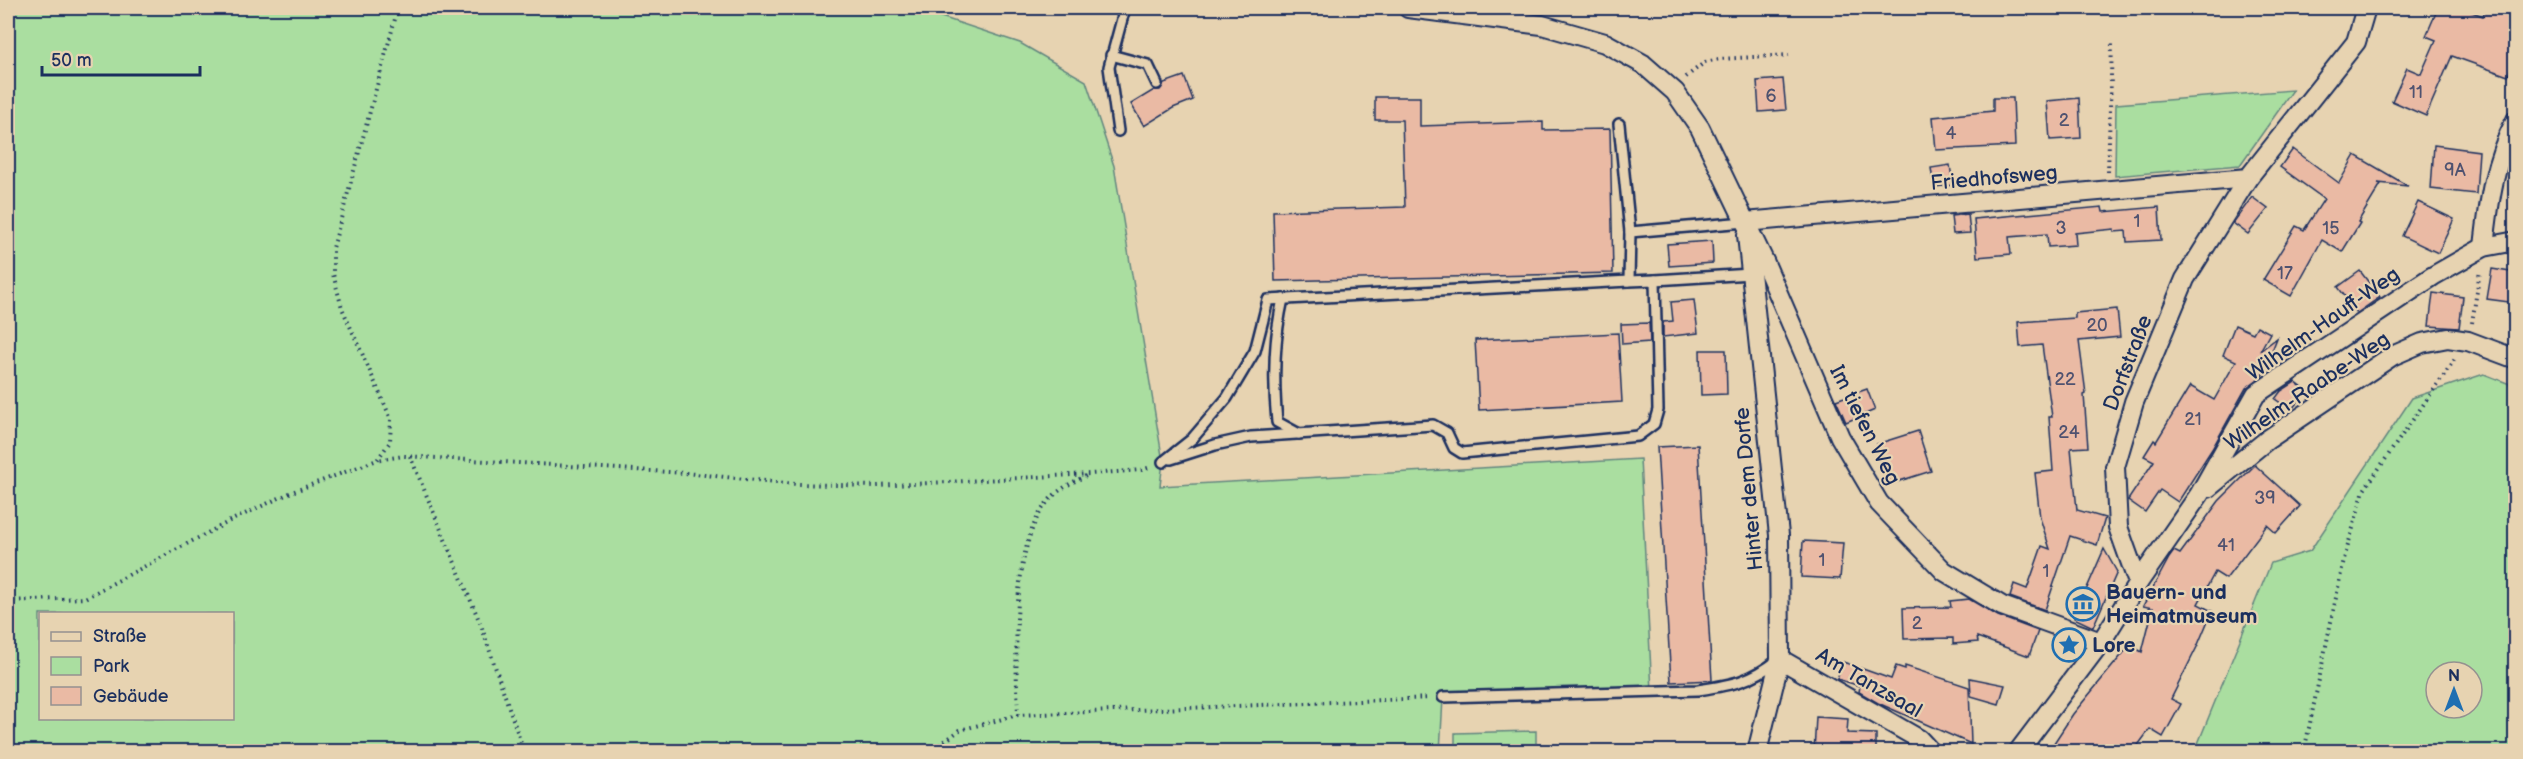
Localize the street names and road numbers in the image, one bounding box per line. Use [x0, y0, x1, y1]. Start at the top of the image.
street label: Friedhofsweg [1929, 160, 2059, 196]
street label: Wilhelm-Hauff-Weg [2242, 262, 2404, 386]
street label: Dorfstraße [2098, 312, 2158, 414]
street label: Wilhelm-Raabe-Weg [2220, 326, 2394, 456]
street label: Im tiefen Weg [1824, 361, 1906, 489]
street label: Hinter dem Dorfe [1729, 406, 1769, 572]
street label: Am Tanzsaal [1812, 643, 1926, 723]

